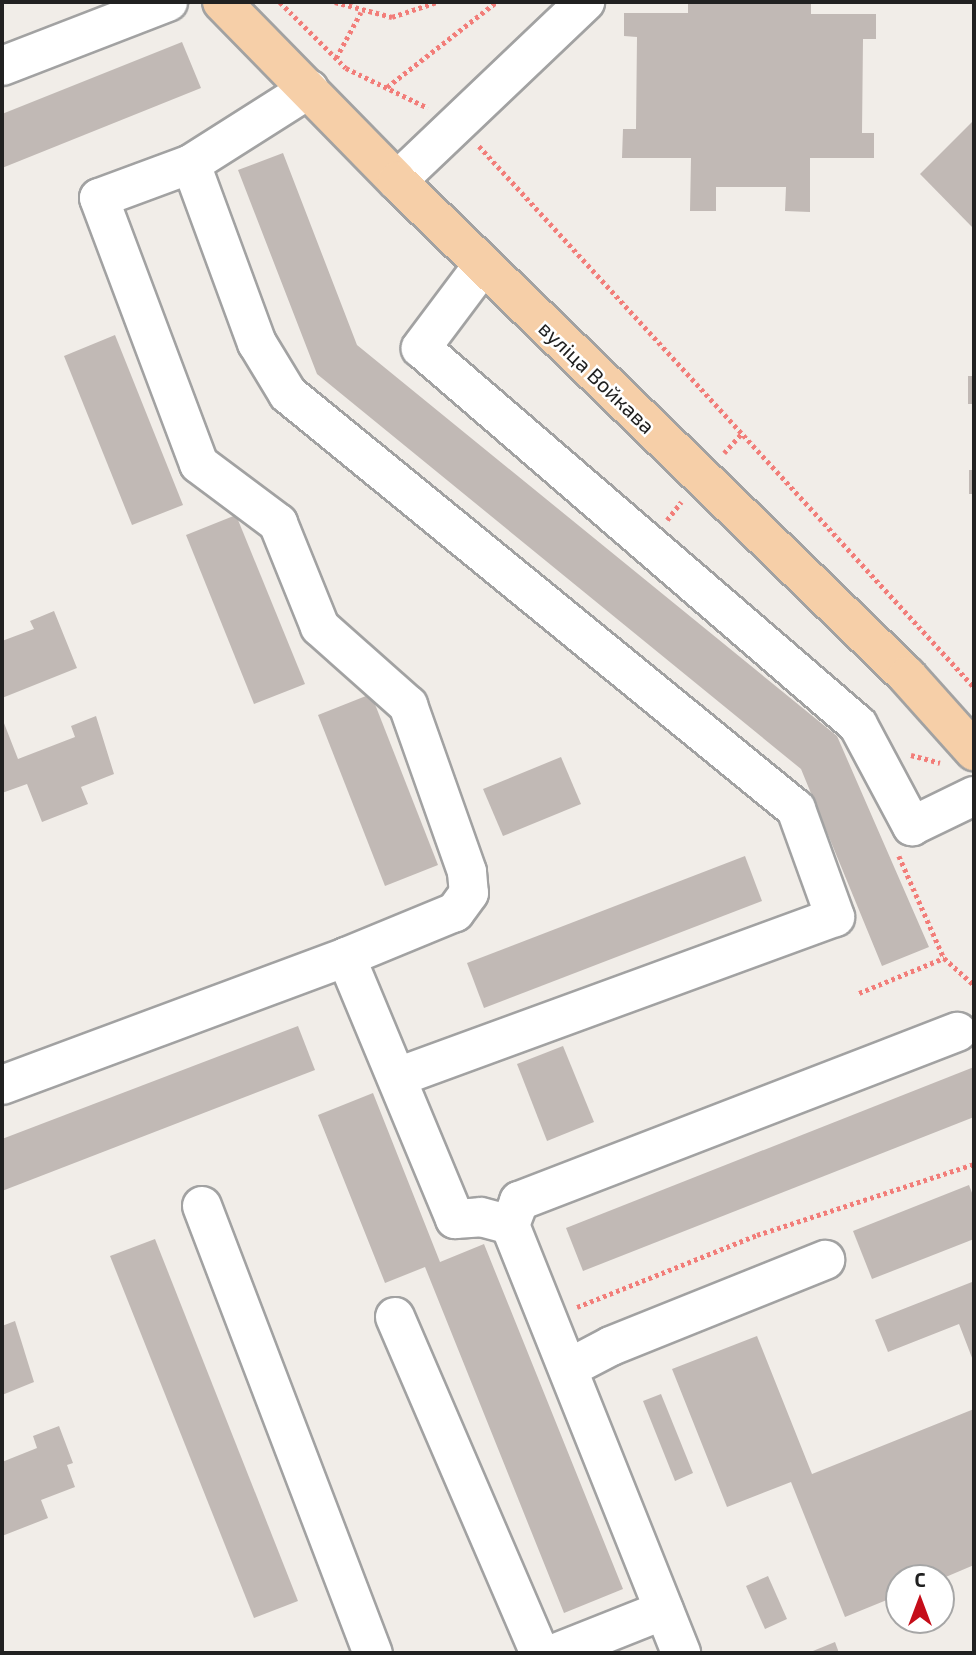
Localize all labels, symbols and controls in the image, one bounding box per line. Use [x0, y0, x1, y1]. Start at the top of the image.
street label: вуліца Войкава [534, 315, 660, 439]
north arrow [885, 1564, 955, 1634]
text: С [914, 1568, 926, 1591]

